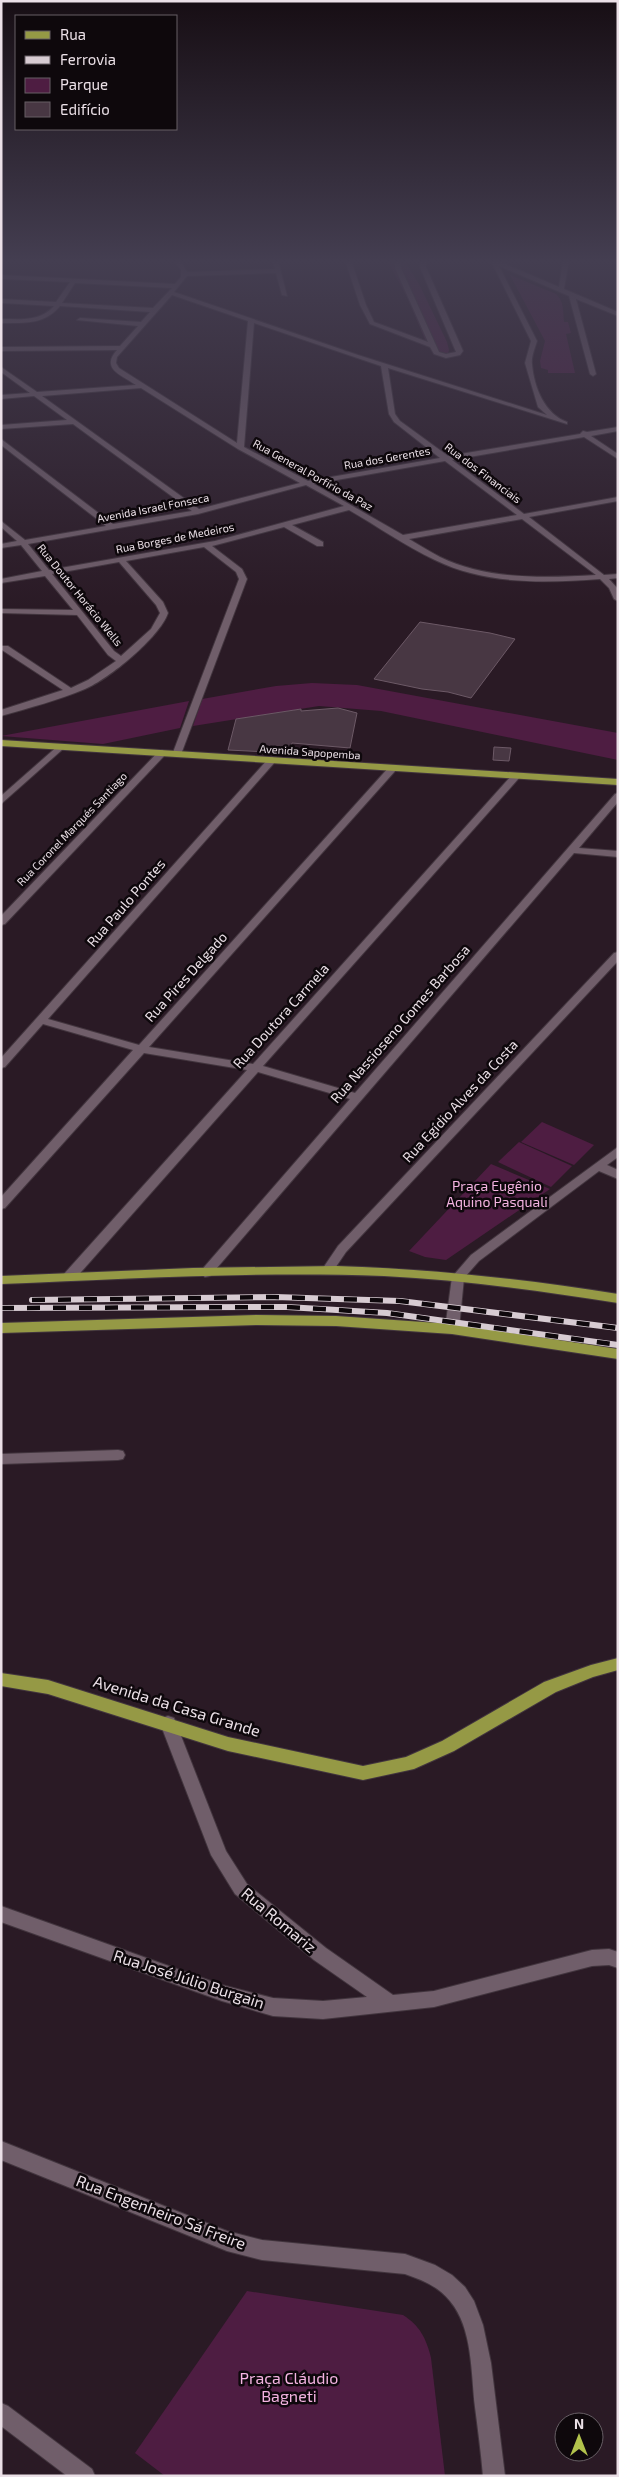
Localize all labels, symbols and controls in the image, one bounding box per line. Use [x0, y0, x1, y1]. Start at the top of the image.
legend [15, 15, 178, 130]
text: Rua [60, 25, 86, 43]
text: Ferrovia [60, 50, 116, 68]
text: Parque [60, 75, 108, 93]
text: Edifício [60, 100, 110, 118]
street label: Rua General Porfírio da Paz [251, 436, 376, 513]
street label: Rua dos Financiais [443, 440, 524, 506]
street label: Rua dos Gerentes [343, 443, 431, 471]
street label: Avenida Israel Fonseca [96, 490, 210, 525]
street label: Rua Borges de Medeiros [115, 520, 236, 555]
street label: Rua Doutor Horácio Wells [35, 541, 126, 649]
street label: Avenida Sapopemba [259, 741, 361, 762]
street label: Rua Coronel Marqués Santiago [14, 769, 129, 888]
street label: Rua Paulo Pontes [83, 855, 168, 950]
street label: Rua Pires Delgado [141, 928, 230, 1025]
street label: Rua Nassioseno Gomes Barbosa [326, 941, 473, 1106]
street label: Rua Doutora Carmela [229, 960, 332, 1072]
street label: Rua Egídio Alves da Costa [398, 1036, 521, 1165]
park label: Praça Eugênio Aquino Pasquali [446, 1177, 548, 1210]
street label: Avenida da Casa Grande [91, 1671, 263, 1740]
street label: Rua Romariz [238, 1883, 321, 1956]
street label: Rua José Júlio Burgain [111, 1945, 267, 2012]
street label: Rua Engenheiro Sá Freire [74, 2170, 249, 2253]
park label: Praça Cláudio Bagneti [240, 2368, 338, 2405]
north arrow [554, 2412, 604, 2462]
text: N [574, 2415, 584, 2432]

